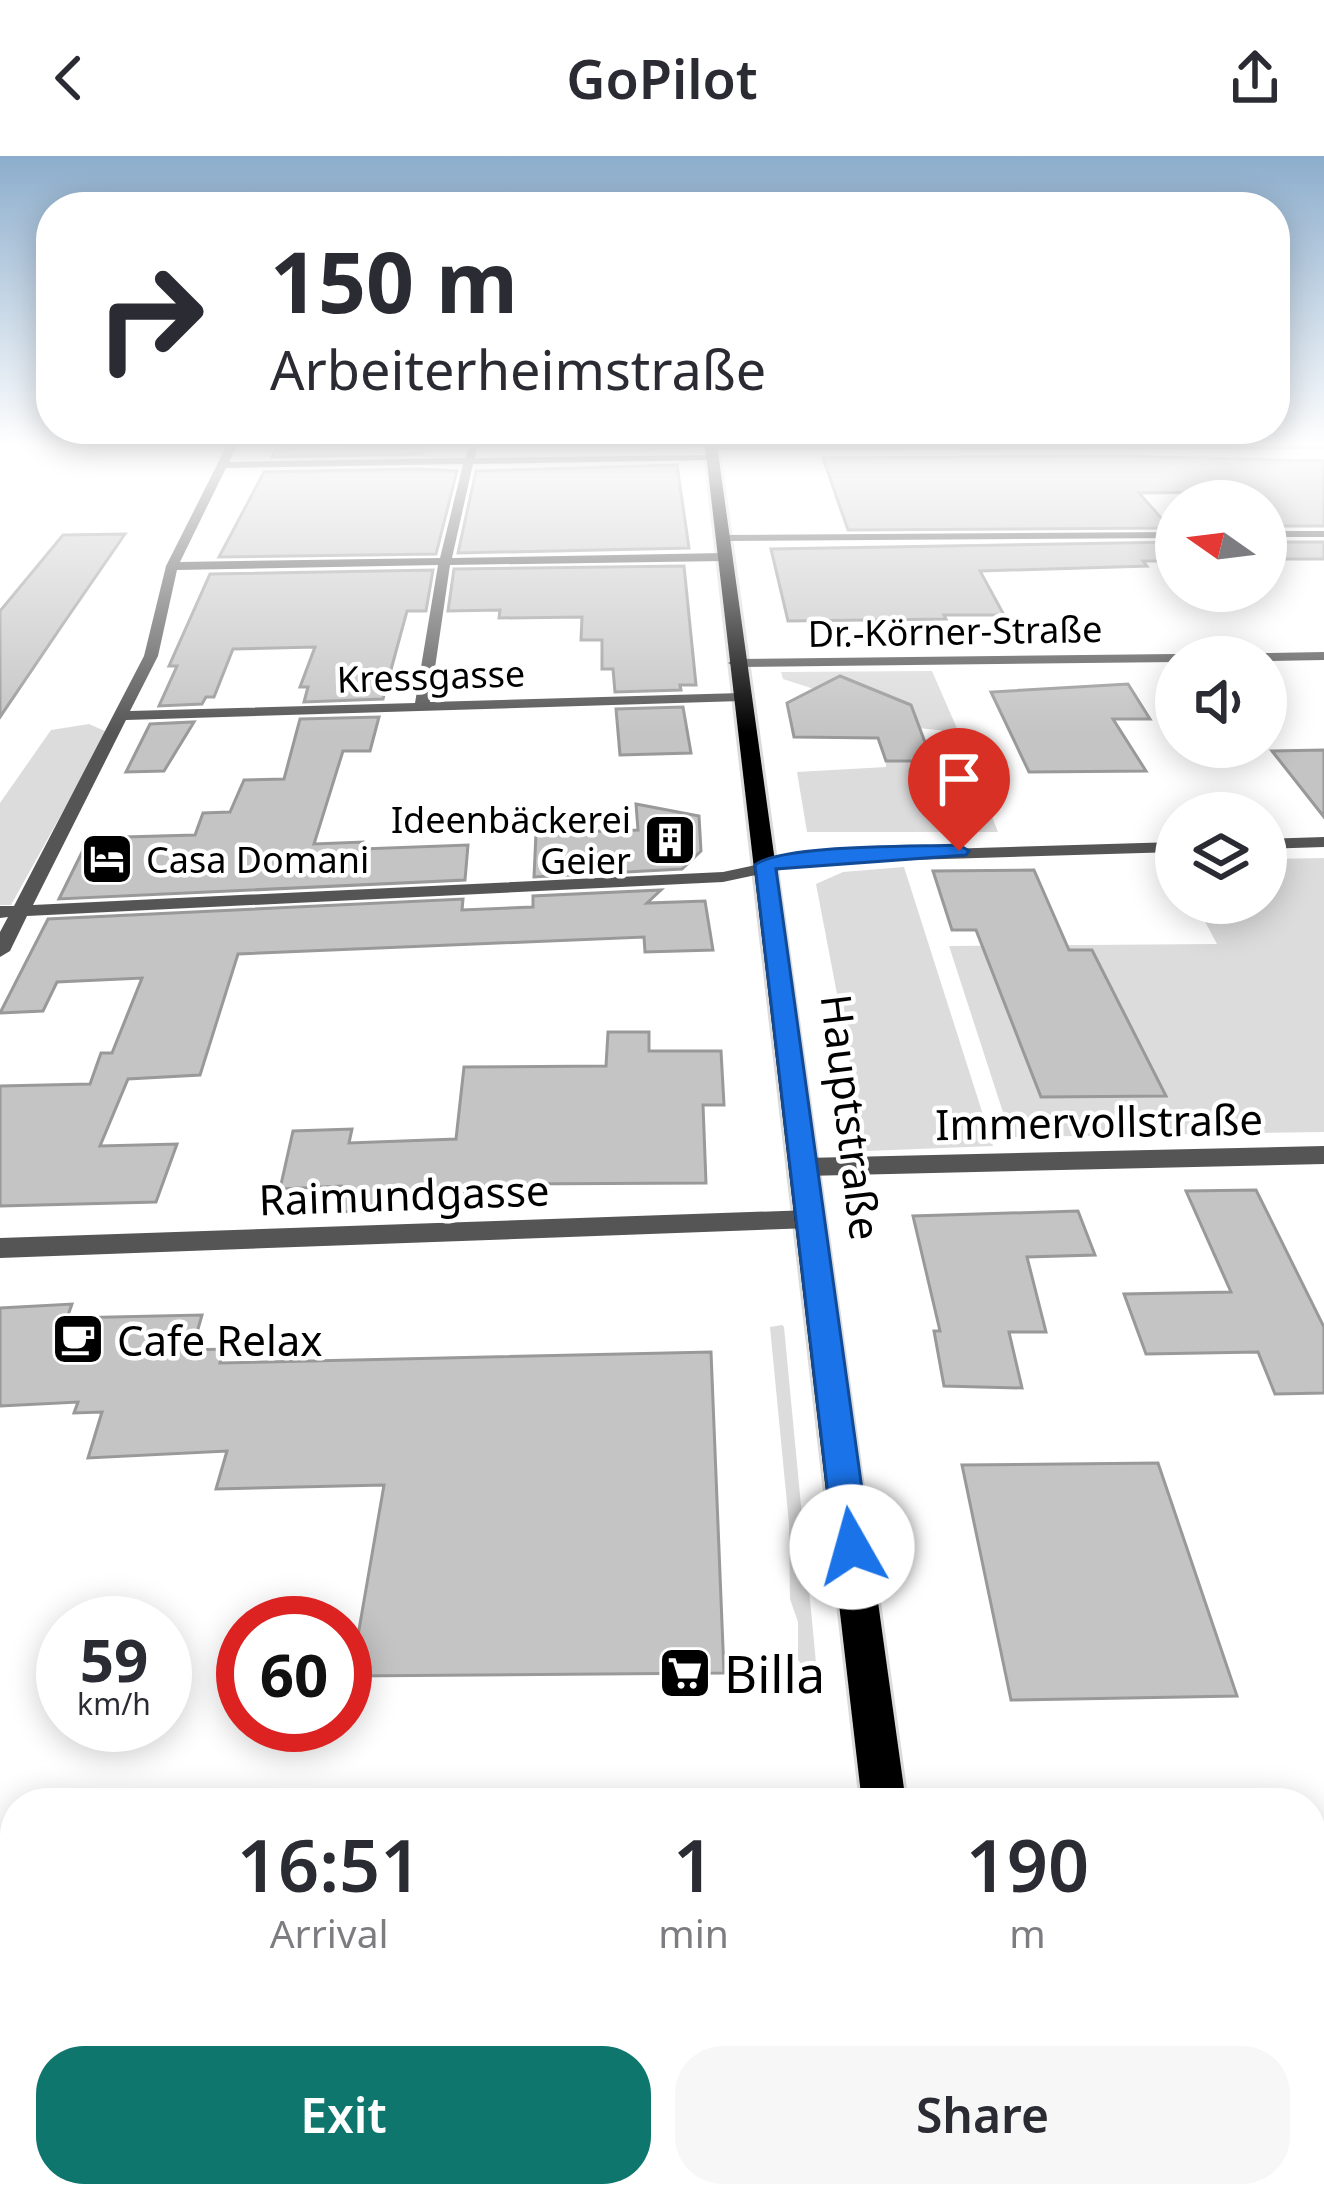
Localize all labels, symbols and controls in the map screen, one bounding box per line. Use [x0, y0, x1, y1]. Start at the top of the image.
text: GoPilot [566, 41, 758, 115]
icon: back [36, 45, 102, 111]
icon: share [1222, 45, 1288, 111]
text: 150 m [270, 223, 518, 338]
icon: right [72, 240, 228, 396]
text: Arbeiterheimstraße [270, 332, 766, 406]
north arrow [1155, 480, 1287, 612]
map controls [1155, 480, 1287, 924]
street label: Dr.-Körner-Straße [807, 604, 1103, 658]
button: sound [1155, 636, 1287, 768]
street label: Kressgasse [336, 648, 526, 704]
pin [908, 728, 1010, 851]
icon: arrive [926, 746, 992, 812]
button: layers [1155, 792, 1287, 924]
place label: Ideenbäckerei Geier [391, 795, 631, 885]
building icon: Ideenbäckerei Geier [642, 812, 698, 868]
hotel icon: Casa Domani [79, 831, 135, 887]
place label: Casa Domani [146, 835, 369, 884]
street label: Hauptstraße [809, 991, 895, 1243]
street label: Immervollstraße [935, 1090, 1263, 1152]
street label: Raimundgasse [258, 1160, 550, 1228]
cafe icon: Cafe Relax [50, 1311, 106, 1367]
place label: Cafe Relax [117, 1311, 323, 1368]
position arrow [789, 1484, 915, 1610]
speed limit sign: 60 [216, 1596, 372, 1752]
text: 59 [80, 1618, 148, 1700]
place label: Billa [724, 1638, 825, 1708]
supermarket icon: Billa [657, 1645, 713, 1701]
text: km/h [77, 1683, 151, 1724]
text: 16:51 [237, 1815, 421, 1913]
text: 1 [673, 1815, 714, 1913]
text: 190 [966, 1815, 1089, 1913]
text: Arrival [270, 1906, 389, 1959]
text: min [658, 1906, 729, 1959]
text: m [1009, 1906, 1046, 1959]
button: Exit [36, 2046, 651, 2184]
button: Share [675, 2046, 1290, 2184]

